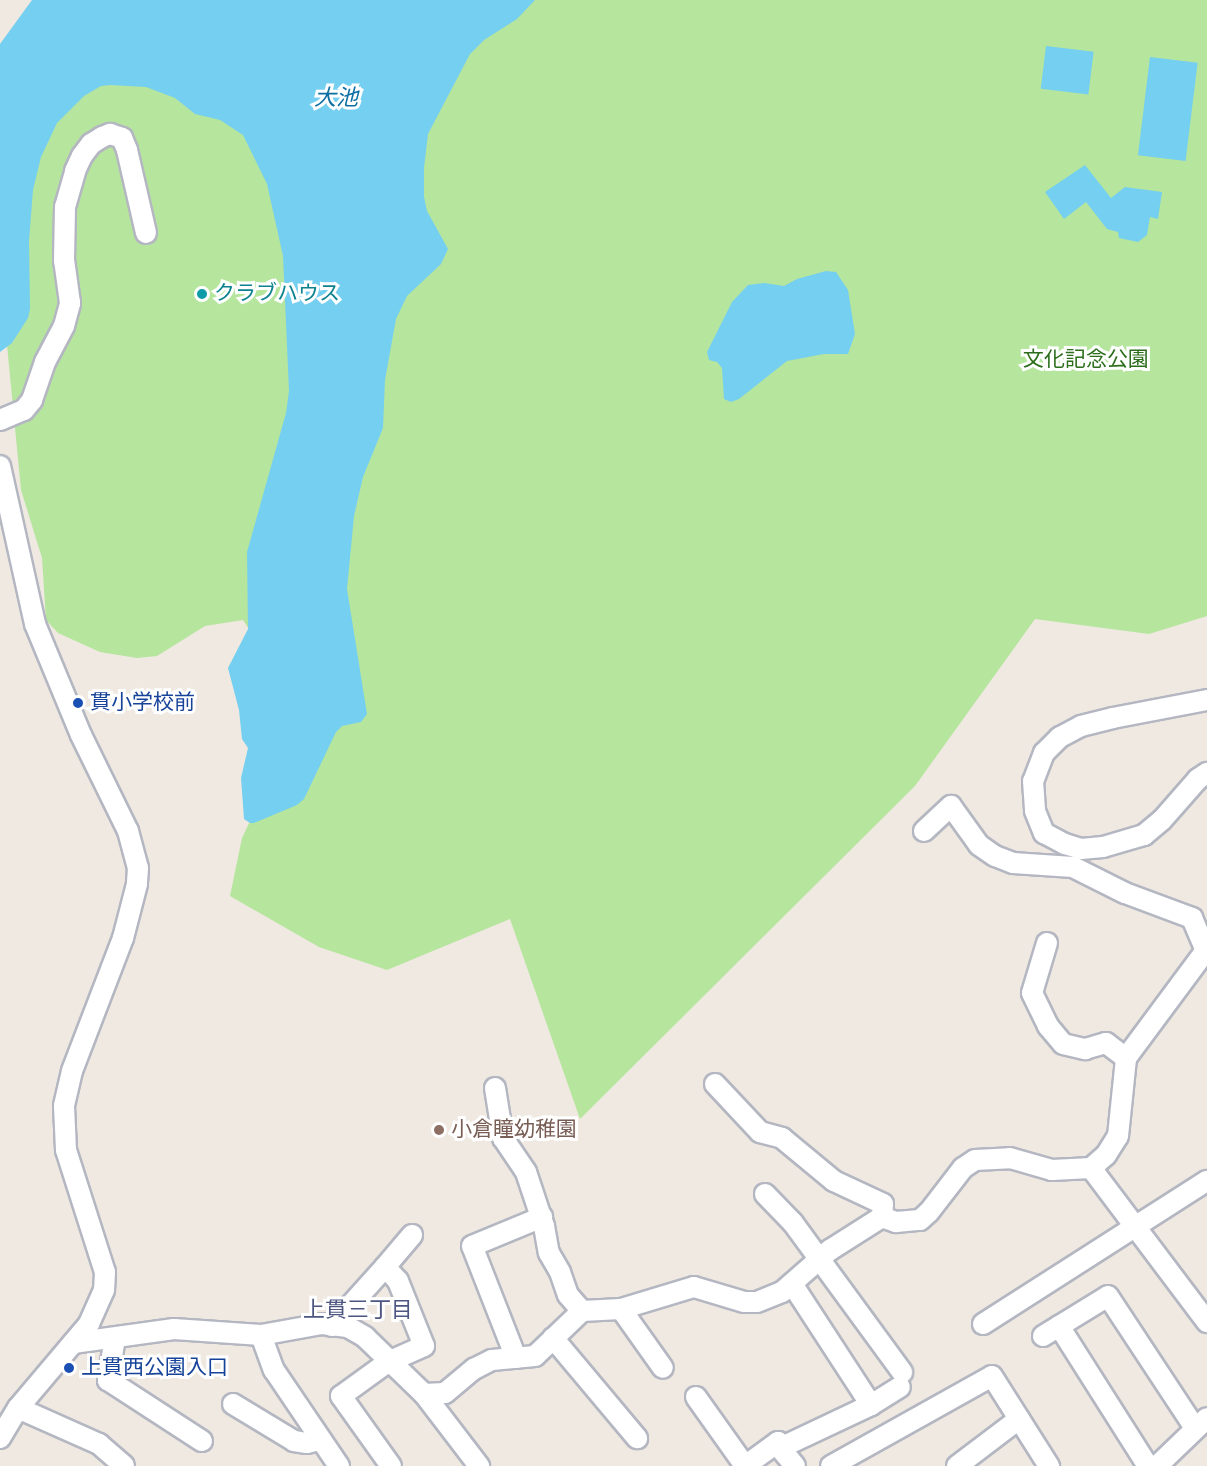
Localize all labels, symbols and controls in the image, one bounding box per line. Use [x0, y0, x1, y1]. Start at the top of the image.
water label: 大池 [314, 86, 358, 112]
place label: クラブハウス [214, 281, 340, 307]
marker: クラブハウス [195, 287, 209, 301]
park label: 文化記念公園 [1023, 347, 1149, 373]
place label: 貫小学校前 [90, 690, 195, 716]
marker: 貫小学校前 [71, 696, 85, 710]
place label: 小倉瞳幼稚園 [451, 1117, 577, 1143]
marker: 小倉瞳幼稚園 [432, 1123, 446, 1137]
district label: 上貫三丁目 [303, 1298, 413, 1324]
place label: 上貫西公園入口 [81, 1355, 228, 1381]
marker: 上貫西公園入口 [62, 1361, 76, 1375]

